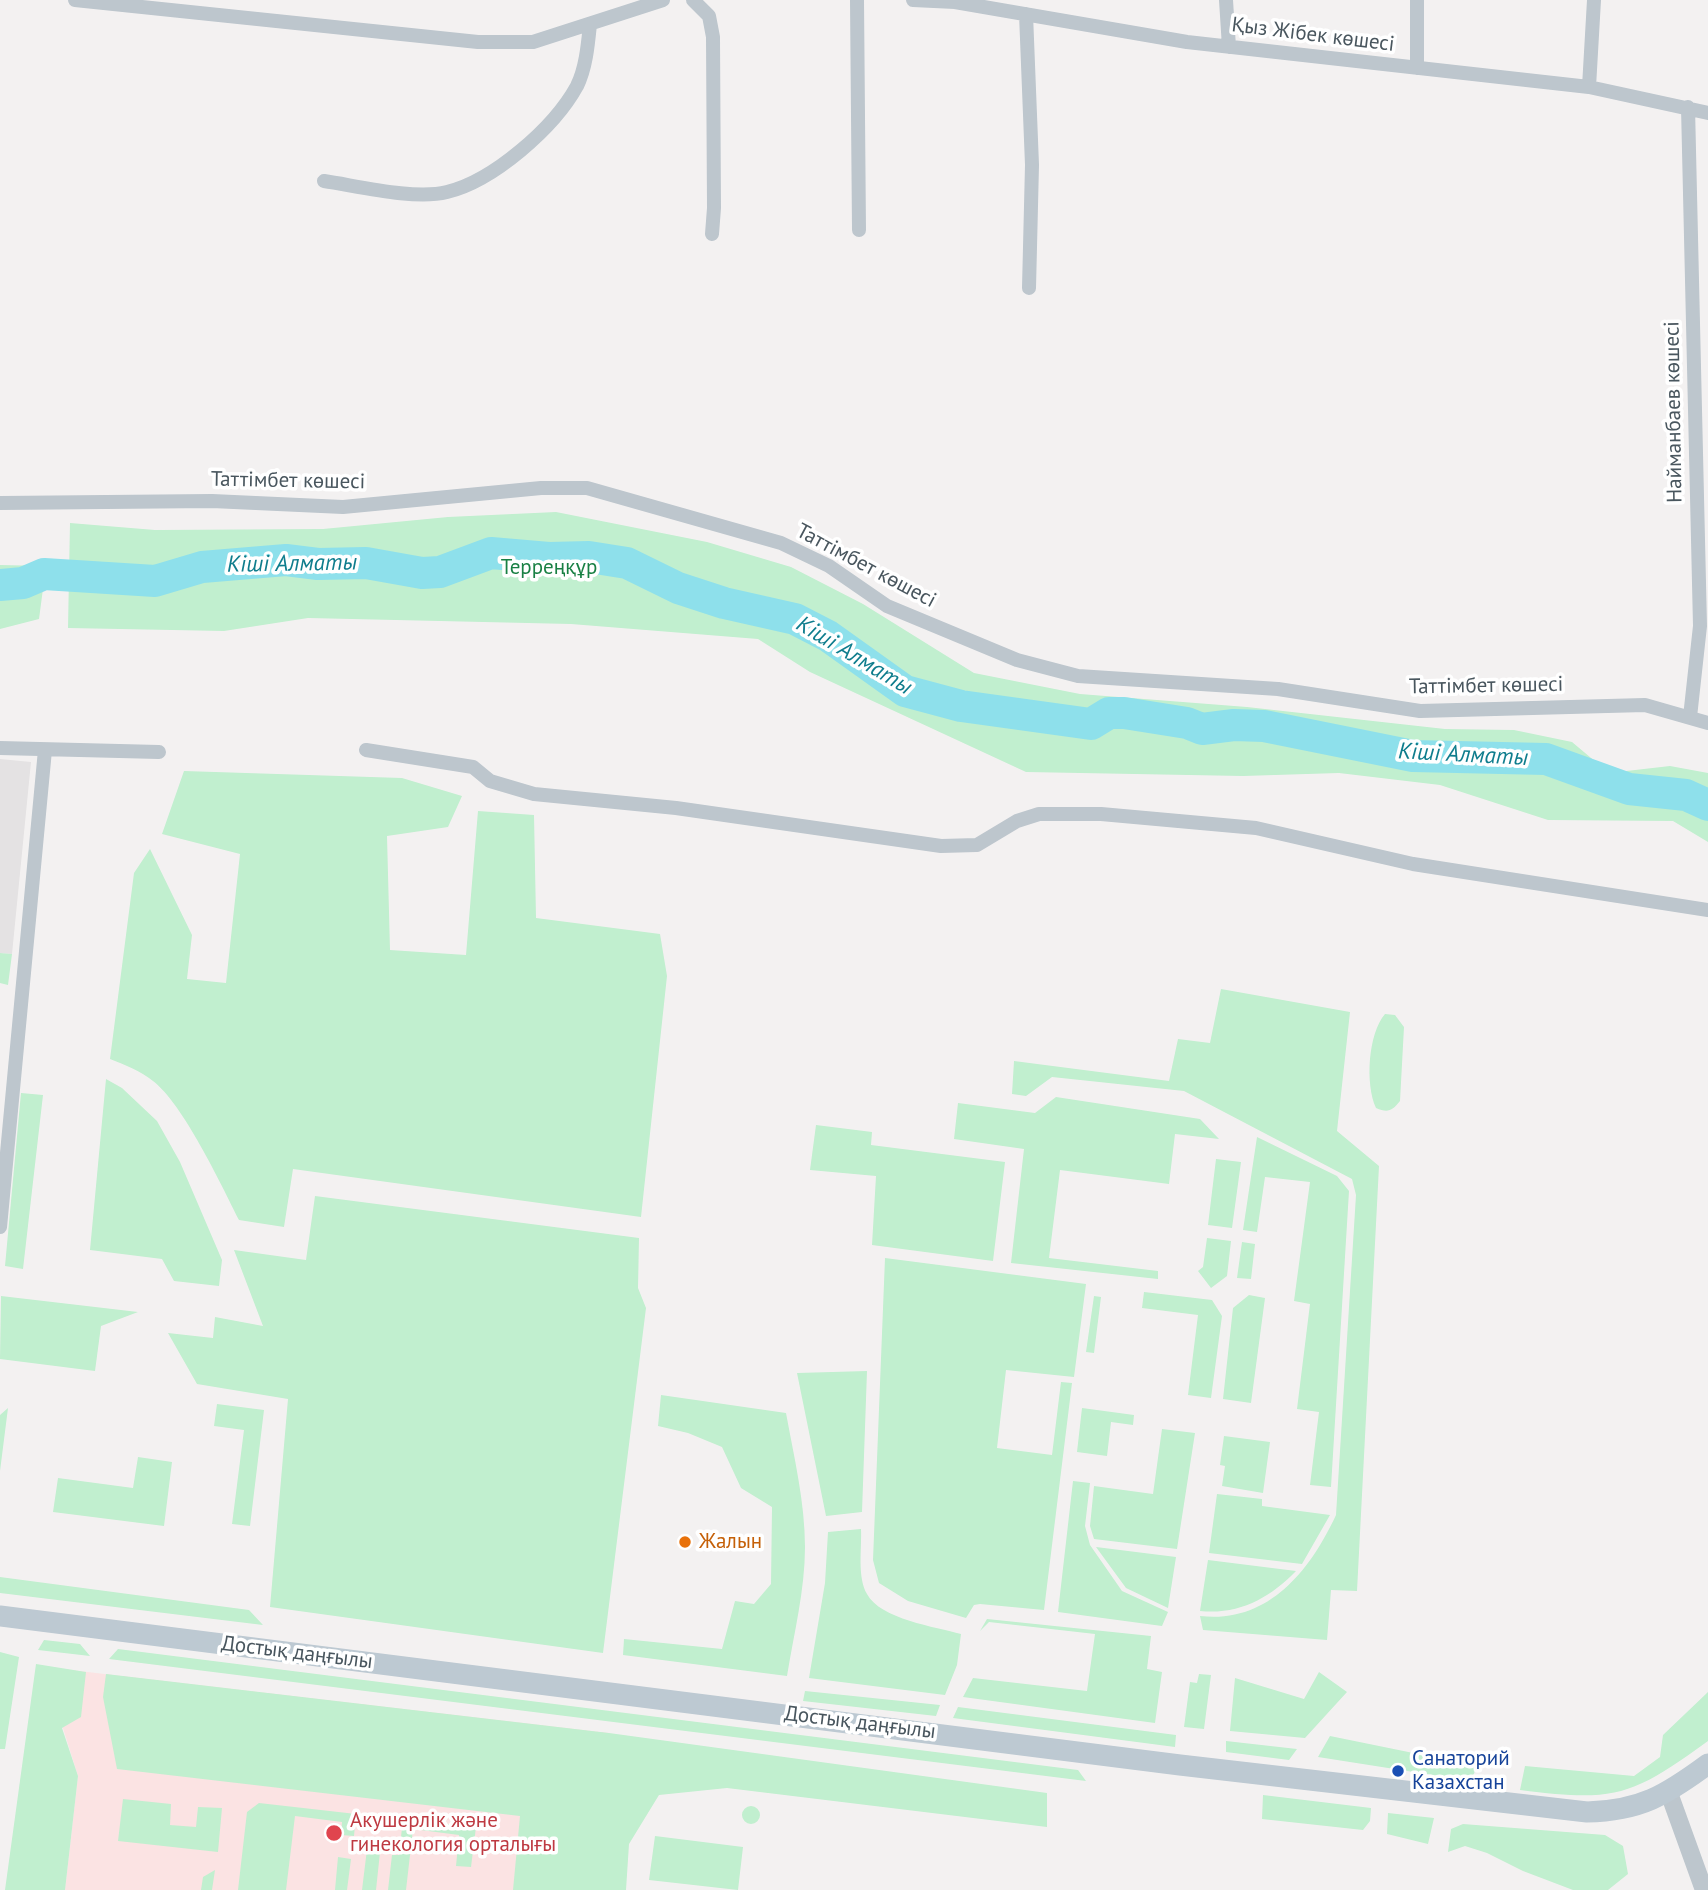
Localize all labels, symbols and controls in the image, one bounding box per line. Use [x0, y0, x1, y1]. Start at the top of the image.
street label: Қыз Жібек көшесі [1230, 13, 1396, 57]
street label: Найманбаев көшесі [1660, 321, 1688, 503]
street label: Таттімбет көшесі [211, 467, 365, 495]
street label: Таттімбет көшесі [792, 519, 940, 613]
water label: Кіші Алматы [227, 549, 357, 579]
park label: Терреңқұр [501, 555, 597, 581]
water label: Кіші Алматы [791, 611, 917, 701]
street label: Таттімбет көшесі [1409, 672, 1563, 700]
water label: Кіші Алматы [1397, 738, 1529, 772]
place label: Жалын [699, 1529, 762, 1555]
marker: Жалын [677, 1534, 693, 1550]
street label: Достық даңғылы [220, 1631, 374, 1675]
street label: Достық даңғылы [783, 1701, 937, 1745]
place label: Санаторий Казахстан [1412, 1746, 1510, 1796]
marker: Санаторий Казахстан [1390, 1763, 1406, 1779]
place label: Акушерлік және гинекология орталығы [350, 1808, 556, 1858]
marker: Акушерлік және гинекология орталығы [324, 1823, 344, 1843]

